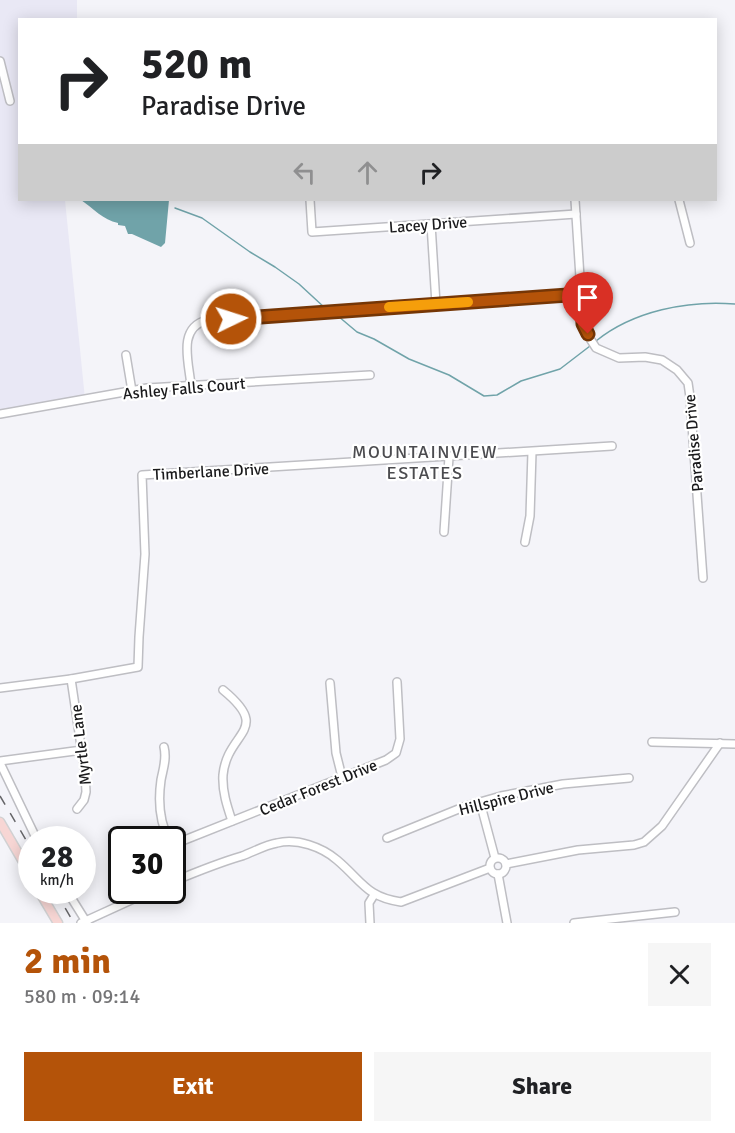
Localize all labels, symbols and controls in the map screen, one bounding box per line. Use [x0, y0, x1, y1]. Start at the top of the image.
text: 520 m [141, 39, 252, 90]
icon: right [42, 42, 120, 120]
text: Paradise Drive [141, 90, 306, 123]
icon: left [288, 156, 321, 189]
icon: ahead [351, 156, 384, 189]
icon: right [414, 156, 447, 189]
street label: Lacey Drive [388, 212, 468, 238]
pin [562, 272, 613, 334]
icon: arrive [571, 281, 604, 314]
position arrow [199, 287, 263, 351]
street label: Ashley Falls Court [122, 374, 247, 404]
street label: Paradise Drive [680, 393, 708, 492]
district label: MOUNTAINVIEW ESTATES [352, 441, 498, 484]
street label: Timberlane Drive [153, 459, 270, 485]
street label: Myrtle Lane [66, 703, 96, 786]
street label: Cedar Forest Drive [257, 755, 380, 821]
street label: Hillspire Drive [457, 778, 556, 820]
speed limit sign: 30 [108, 826, 186, 904]
text: 28 [41, 839, 73, 876]
text: km/h [40, 871, 74, 889]
text: 2 min [24, 939, 111, 984]
button: close [648, 943, 711, 1006]
text: 580 m · 09:14 [24, 984, 140, 1009]
button: Exit [24, 1052, 362, 1121]
button: Share [374, 1052, 711, 1121]

